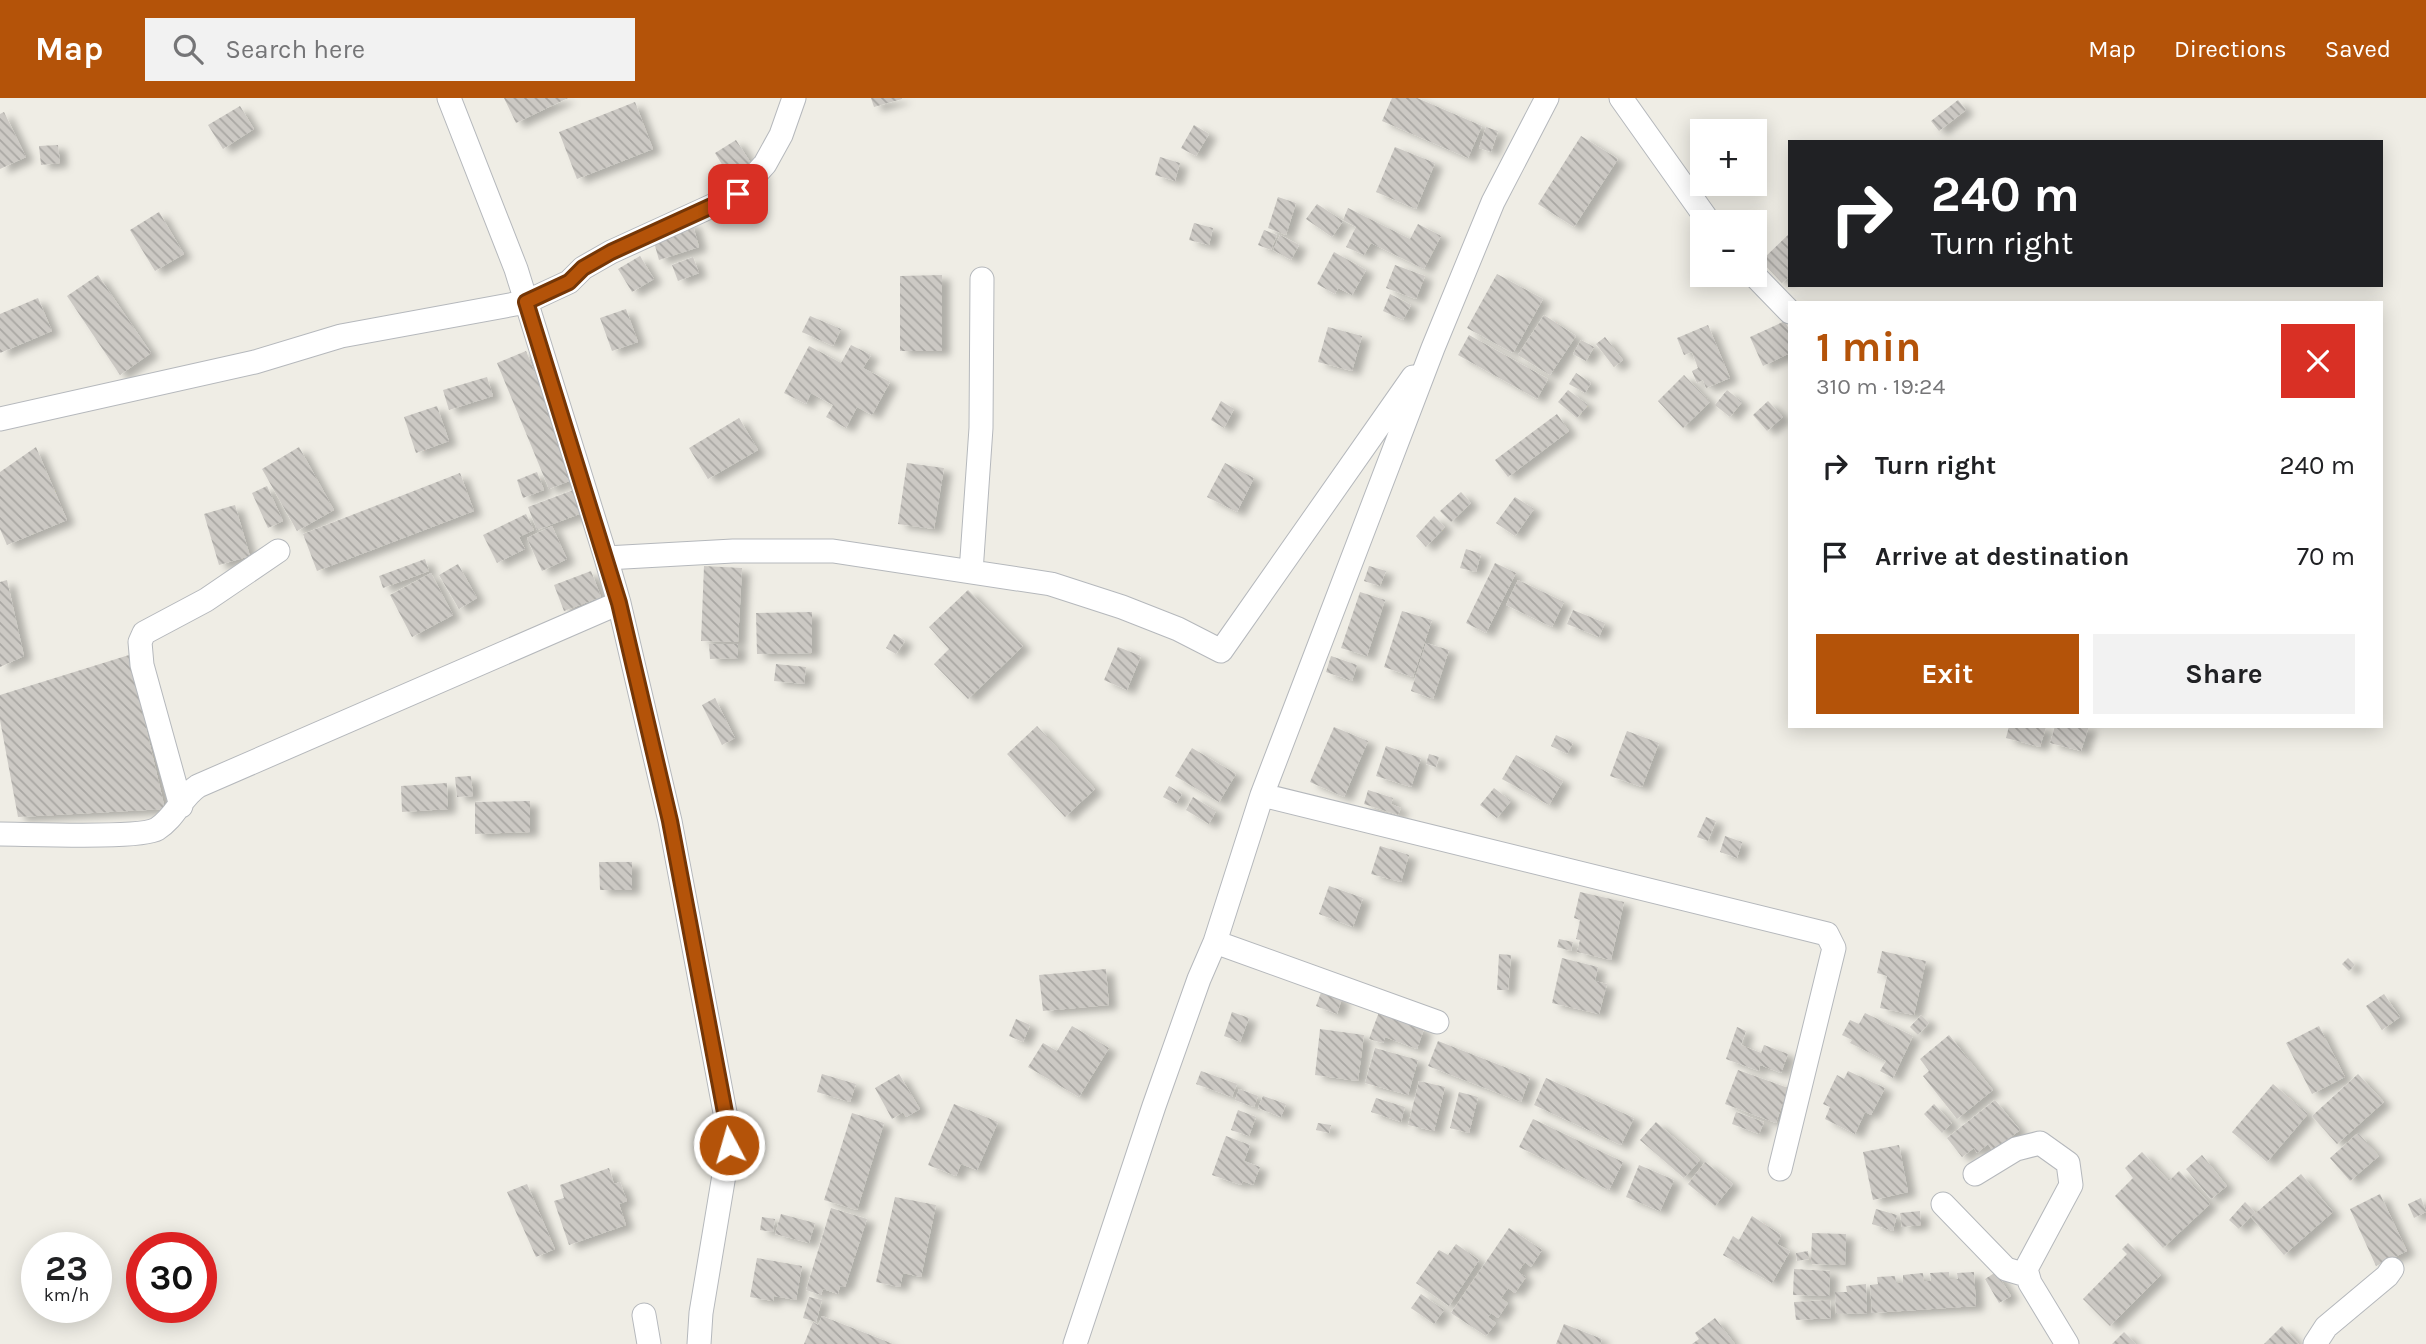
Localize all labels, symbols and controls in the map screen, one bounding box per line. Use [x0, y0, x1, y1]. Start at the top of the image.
search box [145, 18, 635, 81]
text: Map [35, 30, 103, 68]
icon: search [169, 30, 207, 68]
text: Search here [225, 34, 365, 65]
text: Map [2088, 35, 2136, 63]
text: Directions [2174, 35, 2287, 63]
text: Saved [2325, 35, 2391, 63]
map controls [1690, 119, 1767, 287]
button: + [1690, 119, 1767, 196]
pin [708, 164, 768, 224]
text: 240 m [1931, 166, 2080, 223]
icon: right [1816, 168, 1907, 259]
icon: arrive [719, 175, 757, 213]
button: − [1690, 210, 1767, 287]
text: Turn right [1931, 225, 2073, 262]
text: 1 min [1816, 322, 1921, 372]
button: close [2281, 324, 2355, 398]
text: 310 m · 19:24 [1816, 373, 1945, 400]
icon: right [1816, 447, 1854, 485]
text: Turn right [1875, 450, 1996, 481]
text: 240 m [2279, 450, 2355, 481]
icon: arrive [1816, 538, 1854, 576]
text: Arrive at destination [1875, 541, 2129, 572]
text: 70 m [2297, 541, 2355, 572]
button: Exit [1816, 634, 2079, 714]
button: Share [2093, 634, 2355, 714]
position arrow [692, 1108, 766, 1182]
speed limit sign: 30 [126, 1232, 217, 1323]
text: 23 [45, 1248, 88, 1289]
text: km/h [44, 1284, 89, 1306]

